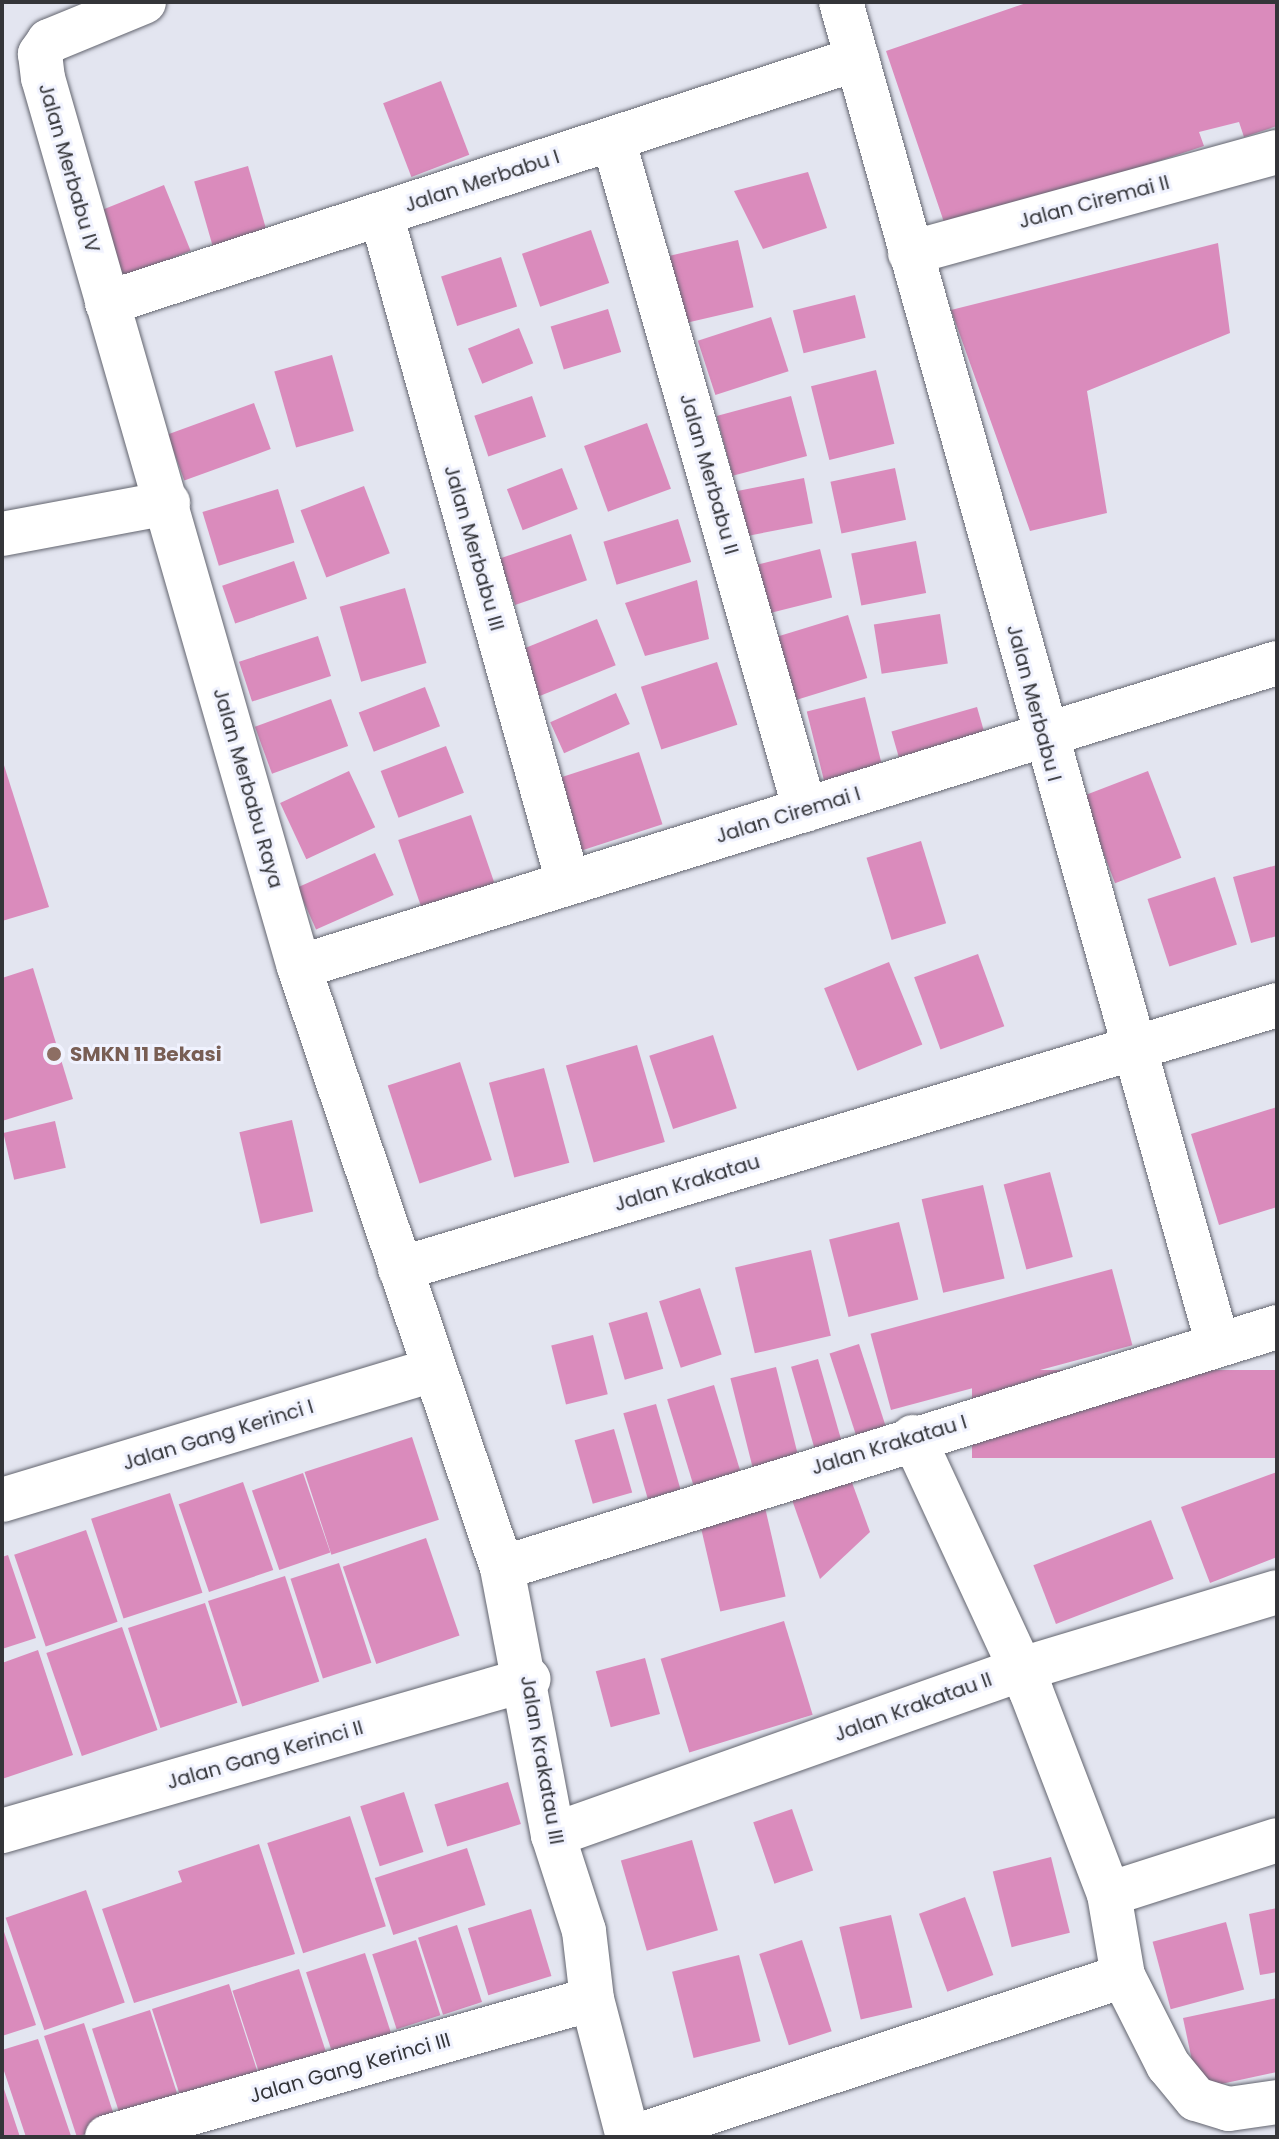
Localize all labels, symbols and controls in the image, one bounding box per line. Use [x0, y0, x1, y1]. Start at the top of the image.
street label: Jalan Merbabu IV [33, 81, 105, 255]
street label: Jalan Merbabu I [402, 145, 562, 217]
street label: Jalan Ciremai II [1016, 170, 1172, 234]
street label: Jalan Merbabu II [675, 391, 743, 557]
street label: Jalan Merbabu III [439, 462, 509, 634]
street label: Jalan Merbabu I [1002, 622, 1066, 784]
street label: Jalan Merbabu Raya [208, 685, 288, 891]
street label: Jalan Ciremai I [713, 782, 863, 848]
place label: SMKN 11 Bekasi [70, 1042, 222, 1066]
marker: SMKN 11 Bekasi [45, 1045, 63, 1063]
street label: Jalan Krakatau [611, 1149, 763, 1217]
street label: Jalan Gang Kerinci I [120, 1395, 316, 1475]
street label: Jalan Krakatau I [808, 1410, 970, 1480]
street label: Jalan Krakatau II [831, 1667, 995, 1747]
street label: Jalan Krakatau III [515, 1674, 569, 1846]
street label: Jalan Gang Kerinci II [164, 1715, 366, 1795]
street label: Jalan Gang Kerinci III [247, 2028, 453, 2108]

